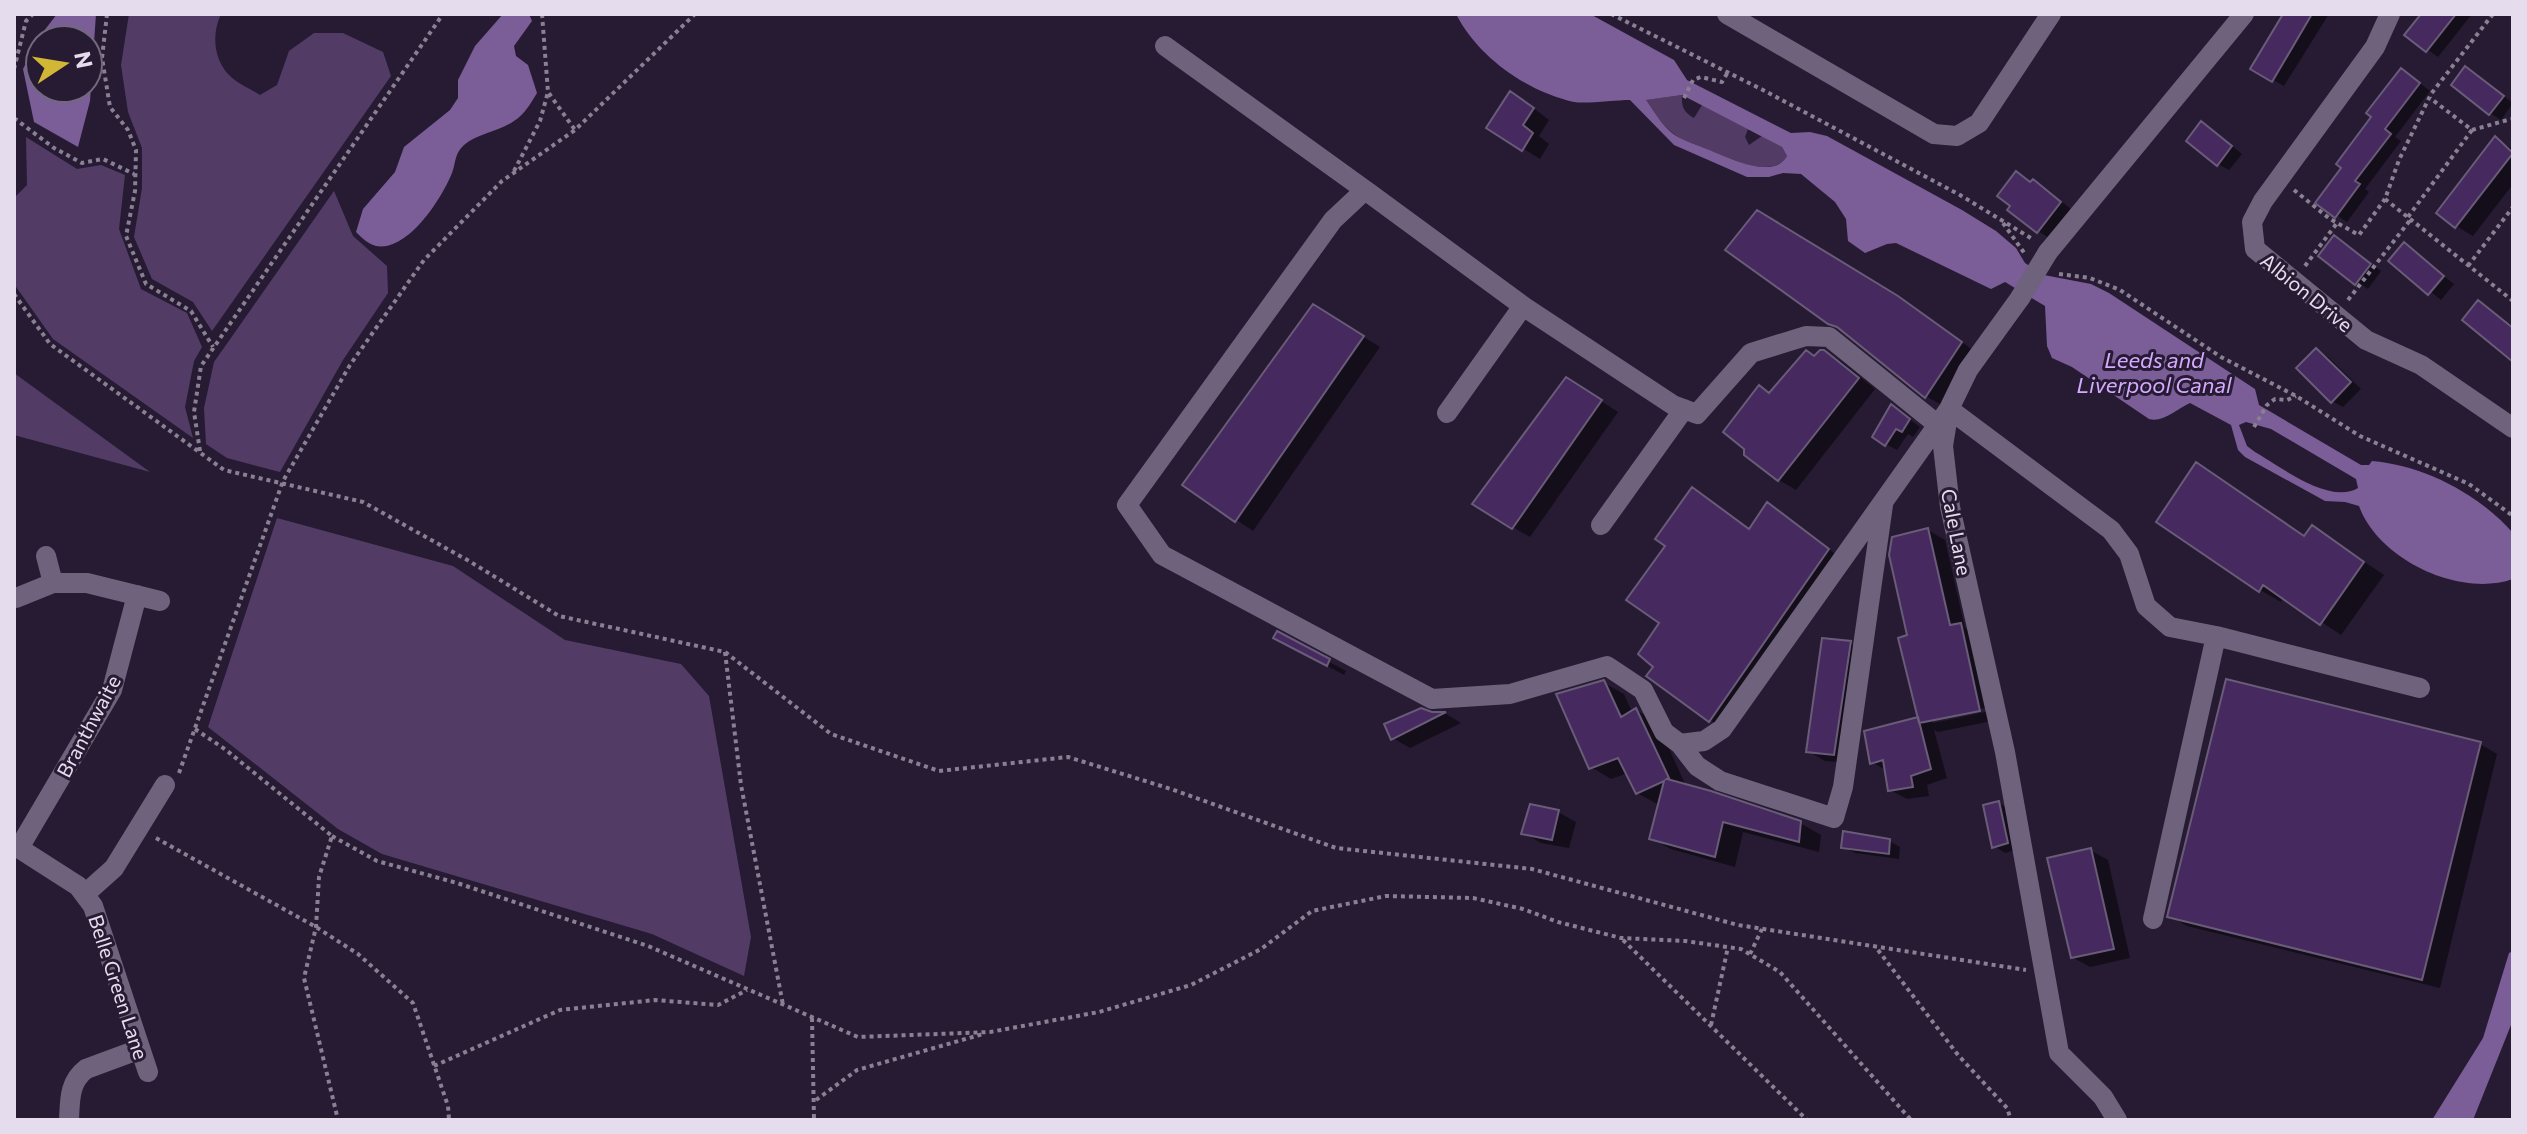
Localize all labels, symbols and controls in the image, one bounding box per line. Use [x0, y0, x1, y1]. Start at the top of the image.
north arrow [24, 24, 104, 104]
text: N [69, 49, 99, 71]
street label: Albion Drive [2256, 248, 2358, 336]
water label: Leeds and Liverpool Canal [2076, 346, 2232, 398]
street label: Cale Lane [1937, 487, 1977, 577]
street label: Branthwaite [51, 671, 125, 781]
street label: Belle Green Lane [84, 912, 154, 1062]

